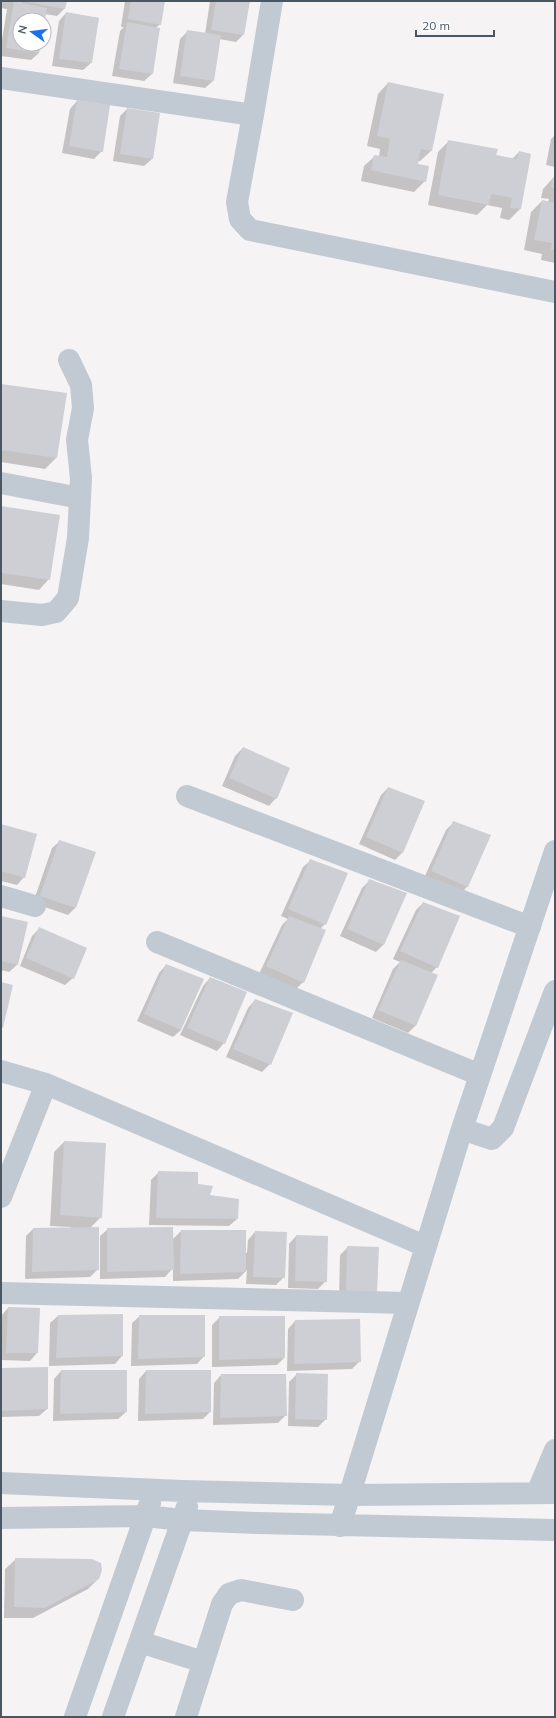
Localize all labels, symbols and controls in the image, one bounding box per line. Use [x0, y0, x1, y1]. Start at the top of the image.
north arrow [12, 12, 52, 52]
scale bar [416, 12, 494, 38]
text: 20 m [422, 18, 450, 33]
text: N [14, 24, 30, 35]

